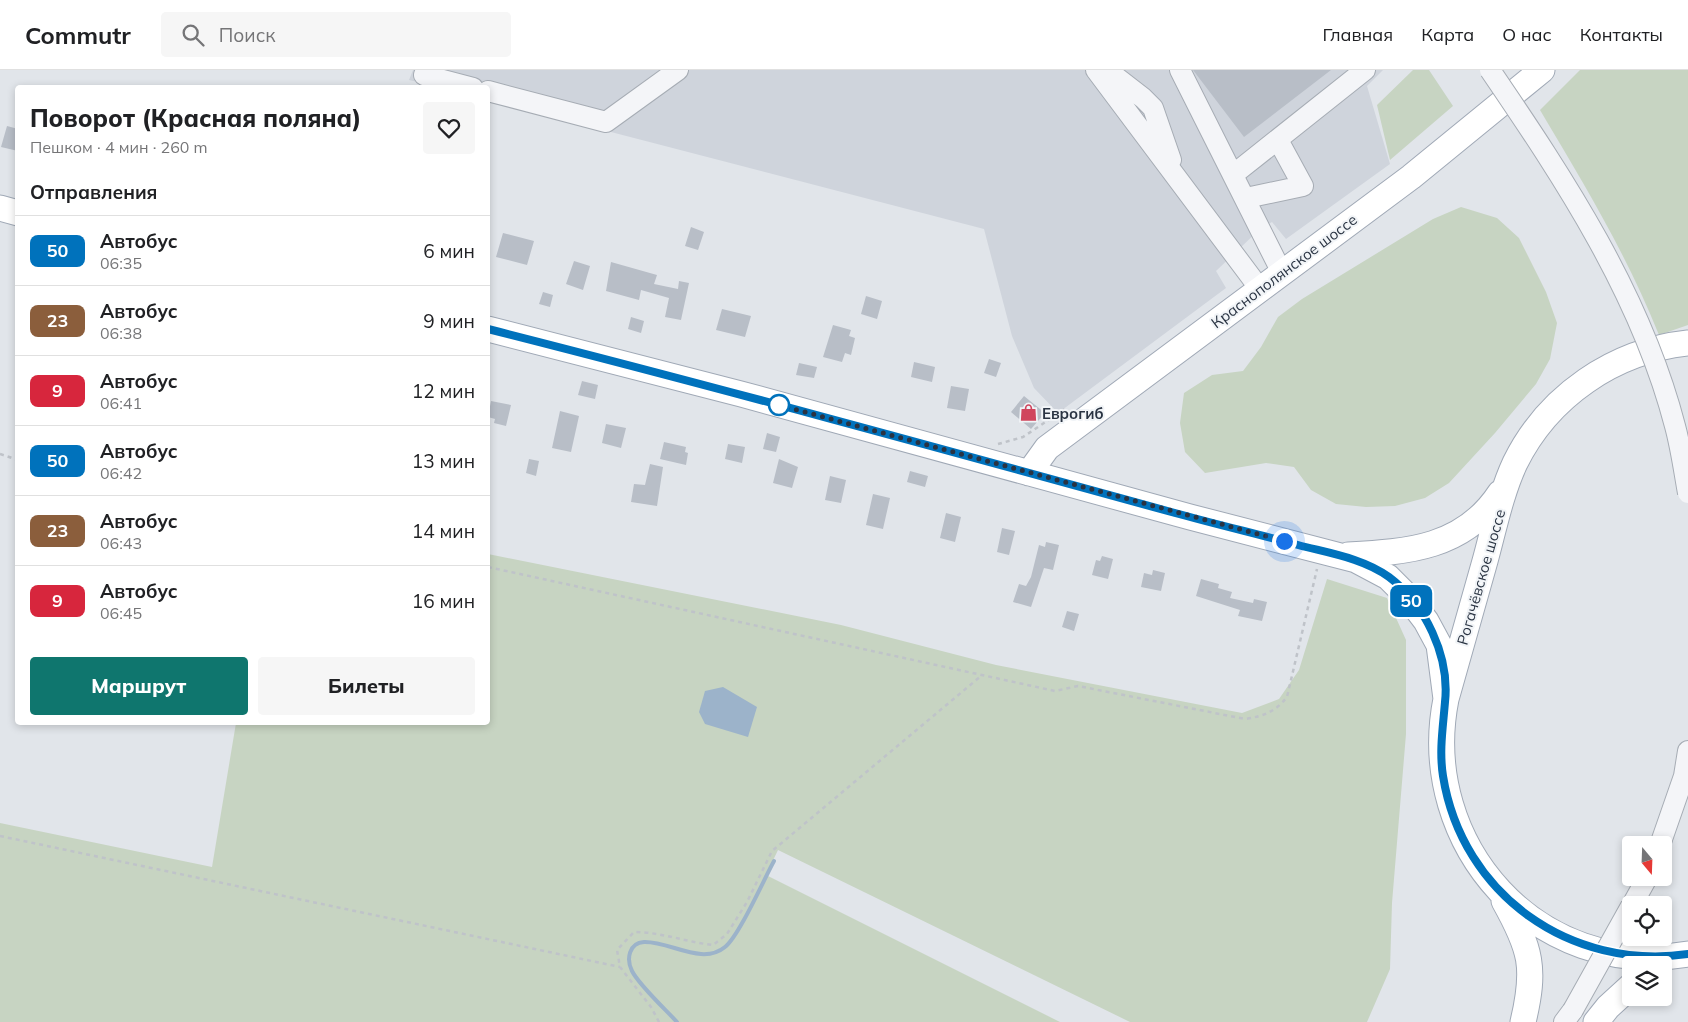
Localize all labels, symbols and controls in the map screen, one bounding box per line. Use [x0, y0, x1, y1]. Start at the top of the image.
search box [161, 12, 511, 57]
text: Commutr [25, 20, 131, 50]
icon: search [179, 21, 207, 49]
text: Поиск [219, 23, 276, 47]
text: Главная [1323, 23, 1393, 46]
text: Карта [1421, 23, 1474, 46]
text: О нас [1502, 23, 1552, 46]
text: Контакты [1580, 23, 1663, 46]
button: heart [423, 102, 475, 154]
text: Поворот (Красная поляна) [30, 103, 361, 133]
text: Пешком · 4 мин · 260 m [30, 137, 208, 157]
text: Отправления [30, 180, 157, 204]
street label: Краснополянское шоссе [1207, 210, 1361, 332]
text: Автобус [100, 229, 178, 253]
text: 50 [47, 239, 68, 262]
text: 6 мин [423, 239, 475, 263]
text: 06:35 [100, 253, 142, 273]
text: Автобус [100, 299, 178, 323]
text: 23 [47, 309, 68, 332]
text: 9 мин [423, 309, 475, 333]
text: 06:38 [100, 323, 142, 343]
text: Автобус [100, 369, 178, 393]
text: 9 [52, 379, 63, 402]
text: 12 мин [412, 379, 475, 403]
text: 06:41 [100, 393, 142, 413]
unlabelled marker [768, 394, 790, 416]
shop icon: Еврогиб [1018, 403, 1038, 423]
place label: Еврогиб [1042, 404, 1104, 423]
text: Автобус [100, 439, 178, 463]
text: 50 [47, 449, 68, 472]
text: 13 мин [412, 449, 475, 473]
text: 06:42 [100, 463, 142, 483]
street label: Рогачёвское шоссе [1453, 507, 1509, 647]
text: Автобус [100, 509, 178, 533]
text: 23 [47, 519, 68, 542]
text: 14 мин [412, 519, 475, 543]
your location [1272, 529, 1297, 554]
text: 06:43 [100, 533, 142, 553]
text: Автобус [100, 579, 178, 603]
line badge: 50 [1388, 585, 1434, 617]
text: 9 [52, 589, 63, 612]
text: 16 мин [412, 589, 475, 613]
text: 50 [1400, 589, 1422, 612]
text: 06:45 [100, 603, 142, 623]
button: Маршрут [30, 657, 248, 715]
button: Билеты [258, 657, 475, 715]
north arrow [1622, 836, 1672, 886]
map controls [1622, 836, 1672, 1006]
button: locate [1622, 896, 1672, 946]
button: layers [1622, 956, 1672, 1006]

